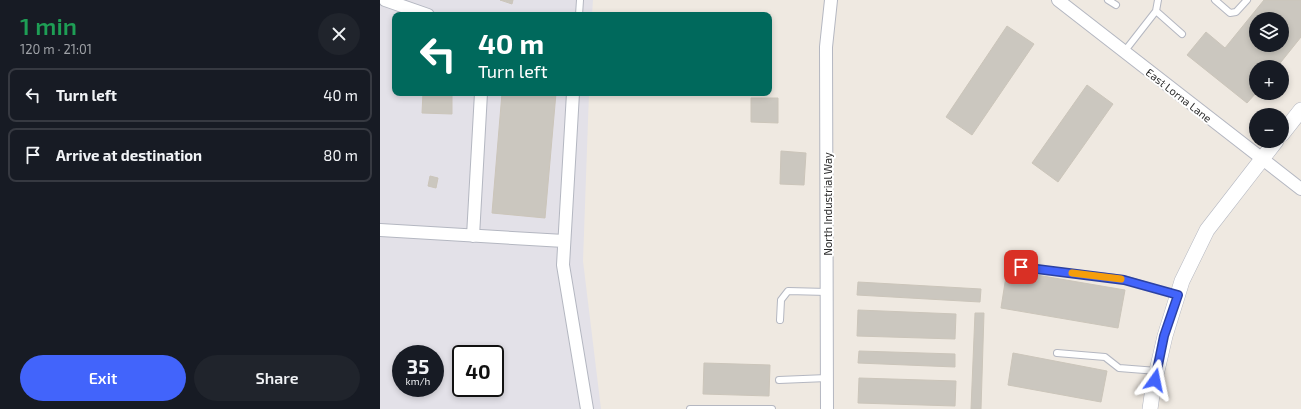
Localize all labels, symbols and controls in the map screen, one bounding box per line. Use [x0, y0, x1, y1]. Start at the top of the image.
text: 1 min [20, 11, 77, 40]
map controls [1249, 12, 1289, 148]
button: layers [1249, 12, 1289, 52]
button: close [318, 13, 360, 55]
text: 40 m [478, 26, 544, 60]
icon: left [412, 28, 464, 80]
text: 120 m · 21:01 [20, 41, 92, 57]
text: Turn left [478, 60, 548, 82]
button: + [1249, 60, 1289, 100]
street label: East Lorna Lane [1144, 65, 1214, 125]
icon: left [22, 84, 44, 106]
text: Turn left [56, 86, 117, 104]
text: 40 m [323, 86, 358, 104]
button: − [1249, 108, 1289, 148]
icon: arrive [22, 144, 44, 166]
text: Arrive at destination [56, 146, 202, 164]
text: 80 m [323, 146, 358, 164]
street label: North Industrial Way [821, 152, 834, 256]
pin [1004, 250, 1038, 284]
icon: arrive [1010, 256, 1032, 278]
speed limit sign: 40 [452, 345, 504, 397]
text: 35 [407, 354, 429, 378]
button: Exit [20, 355, 186, 401]
button: Share [194, 355, 360, 401]
position arrow [1134, 359, 1176, 401]
text: km/h [406, 375, 430, 387]

